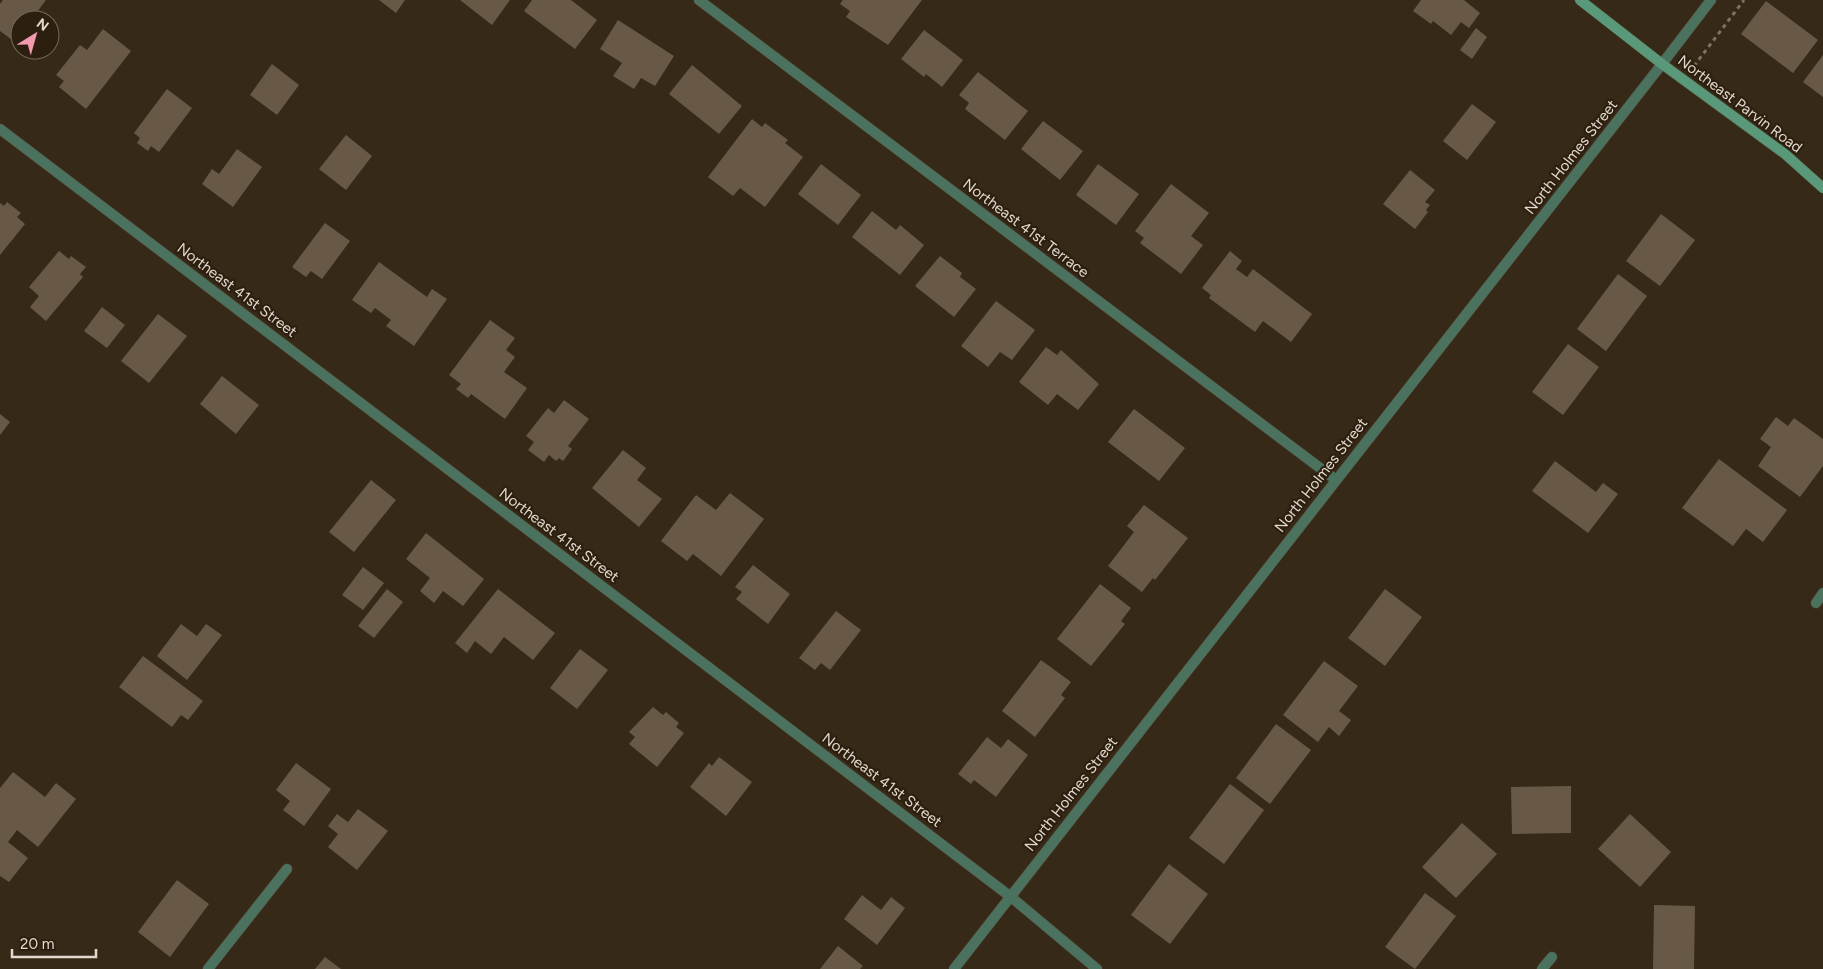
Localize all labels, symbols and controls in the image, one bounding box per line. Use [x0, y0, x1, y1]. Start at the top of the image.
north arrow [10, 10, 60, 60]
text: N [33, 15, 52, 35]
street label: Northeast Parvin Road [1674, 51, 1806, 157]
street label: North Holmes Street [1521, 96, 1621, 218]
street label: Northeast 41st Terrace [959, 175, 1093, 281]
street label: Northeast 41st Street [173, 239, 301, 341]
street label: North Holmes Street [1271, 414, 1371, 536]
street label: Northeast 41st Street [495, 484, 623, 586]
street label: Northeast 41st Street [818, 729, 946, 831]
street label: North Holmes Street [1021, 733, 1121, 855]
scale bar [12, 926, 96, 958]
text: 20 m [20, 935, 54, 953]

